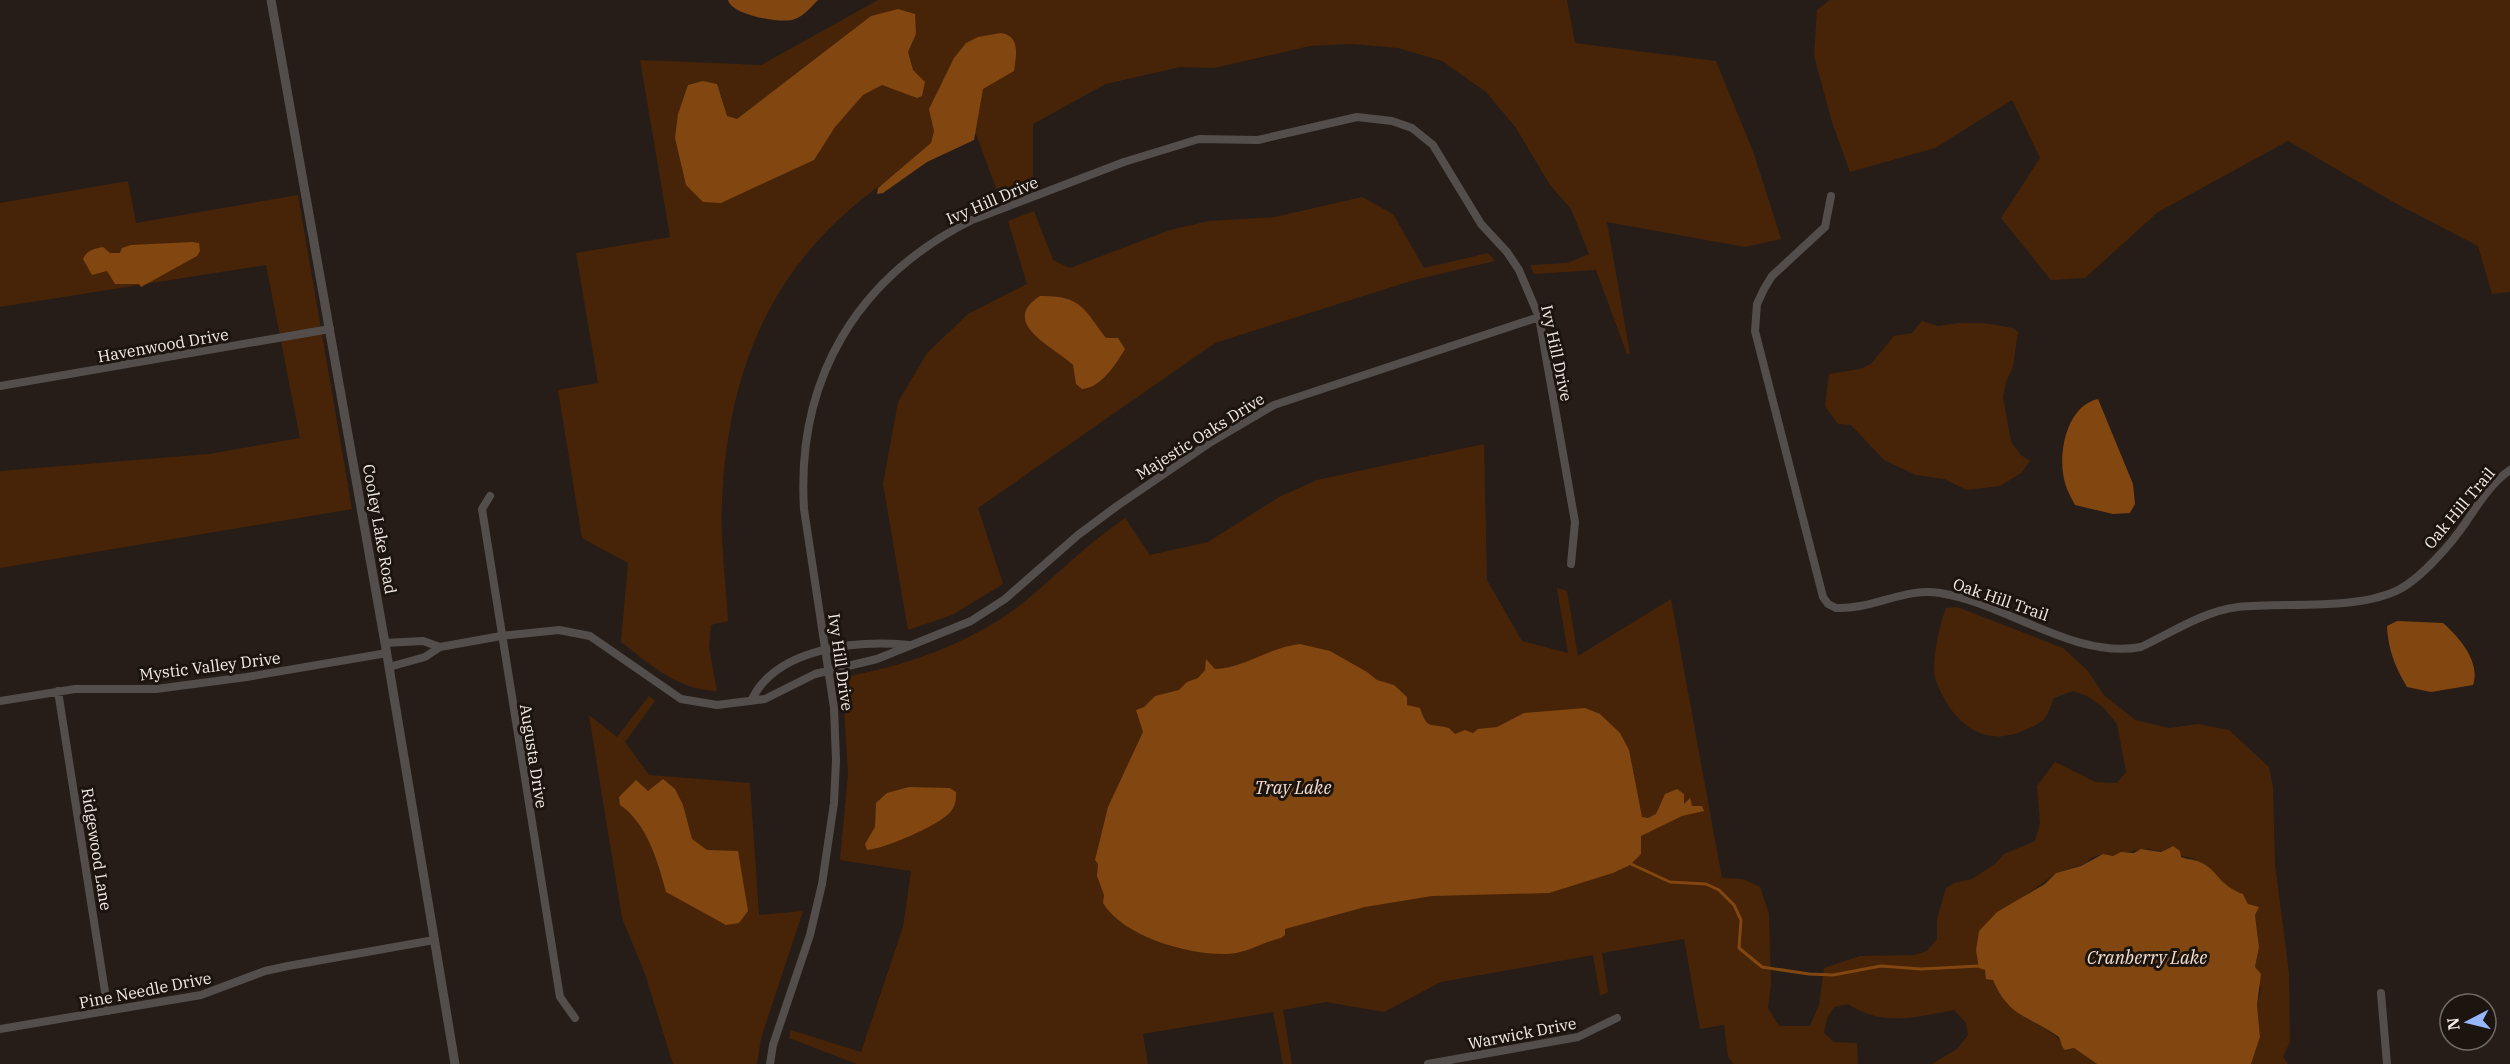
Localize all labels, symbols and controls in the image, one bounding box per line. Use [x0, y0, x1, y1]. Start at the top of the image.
street label: Ivy Hill Drive [943, 172, 1041, 228]
street label: Ivy Hill Drive [1537, 303, 1577, 403]
street label: Havenwood Drive [96, 324, 230, 366]
street label: Majestic Oaks Drive [1132, 388, 1268, 484]
street label: Cooley Lake Road [359, 462, 401, 596]
street label: Oak Hill Trail [2419, 463, 2499, 553]
street label: Oak Hill Trail [1950, 573, 2052, 625]
street label: Ivy Hill Drive [824, 612, 858, 712]
street label: Mystic Valley Drive [138, 647, 282, 685]
street label: Augusta Drive [516, 702, 552, 810]
water label: Tray Lake [1255, 776, 1331, 799]
street label: Ridgewood Lane [77, 786, 117, 912]
water label: Cranberry Lake [2087, 946, 2207, 969]
street label: Pine Needle Drive [77, 967, 213, 1013]
north arrow [2438, 992, 2498, 1052]
street label: Warwick Drive [1466, 1013, 1578, 1053]
text: N [2442, 1016, 2464, 1031]

